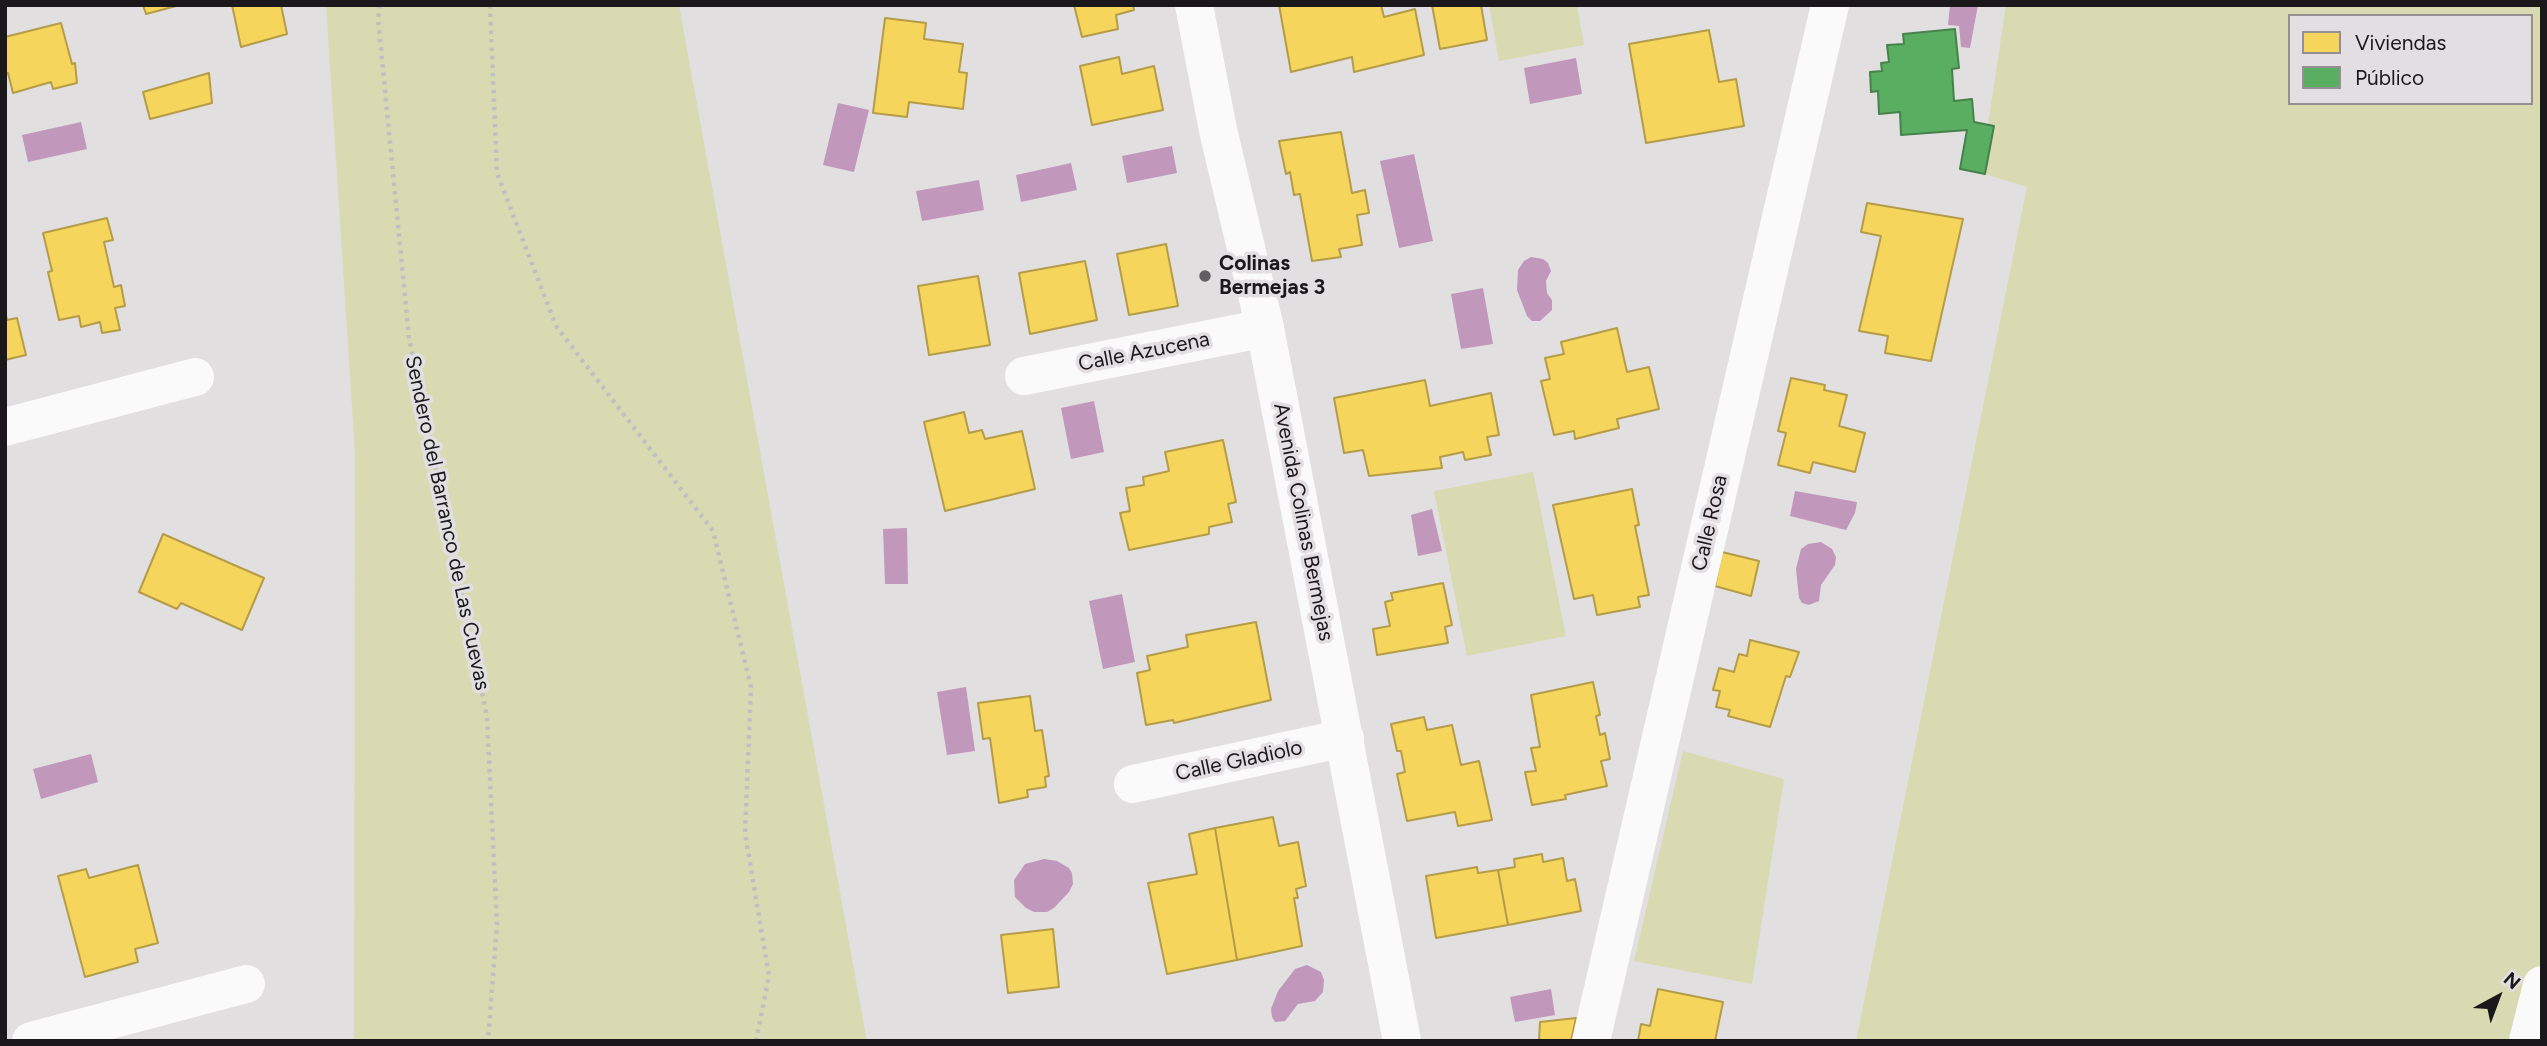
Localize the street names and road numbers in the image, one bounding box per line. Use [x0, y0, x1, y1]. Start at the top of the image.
street label: Calle Azucena [1076, 327, 1212, 377]
street label: Sendero del Barranco de Las Cuevas [399, 353, 495, 693]
street label: Avenida Colinas Bermejas [1268, 401, 1338, 643]
street label: Calle Rosa [1687, 473, 1733, 573]
street label: Calle Gladiolo [1173, 735, 1305, 787]

